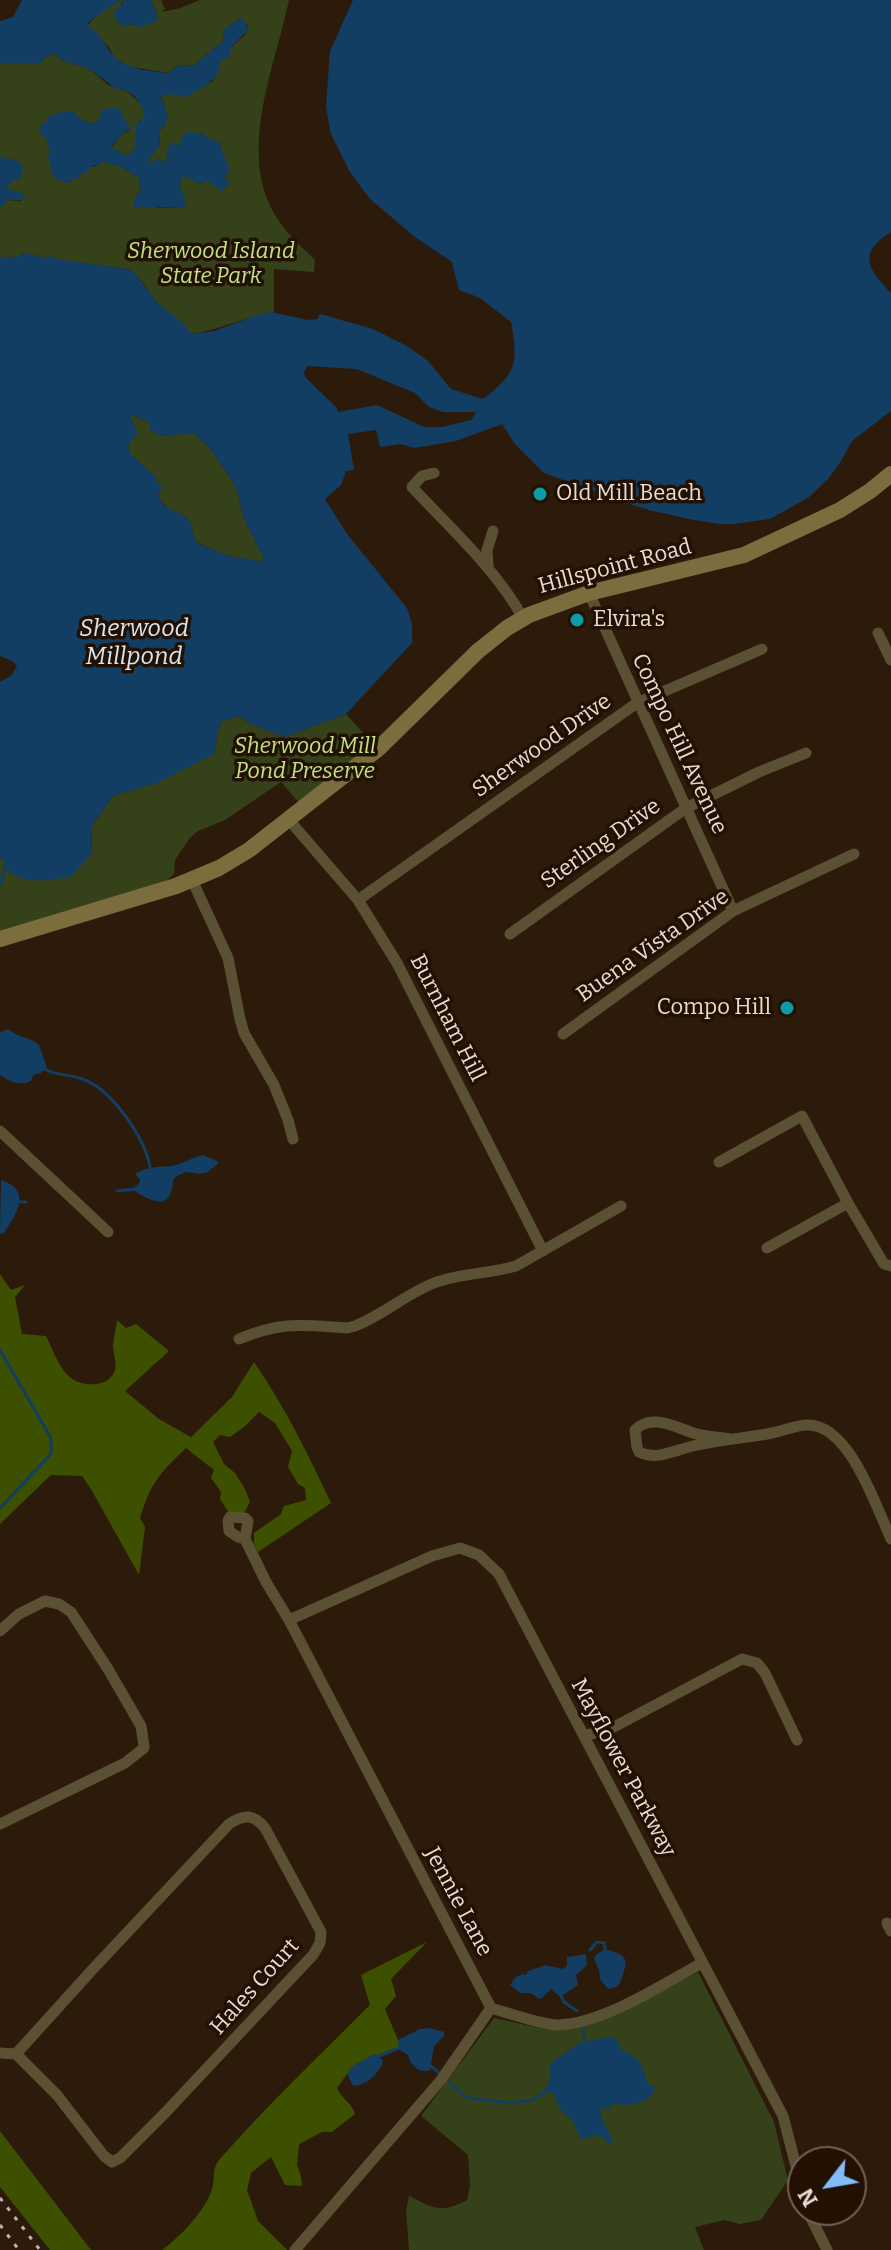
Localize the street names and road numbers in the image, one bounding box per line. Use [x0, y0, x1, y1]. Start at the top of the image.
street label: Hillspoint Road [535, 534, 695, 600]
street label: Compo Hill Avenue [626, 650, 732, 838]
street label: Sherwood Drive [468, 688, 616, 804]
street label: Sterling Drive [536, 793, 666, 895]
street label: Buena Vista Drive [572, 884, 734, 1008]
street label: Burnham Hill [404, 950, 490, 1086]
street label: Mayflower Parkway [565, 1674, 681, 1862]
street label: Jennie Lane [418, 1843, 498, 1961]
street label: Hales Court [205, 1934, 305, 2040]

